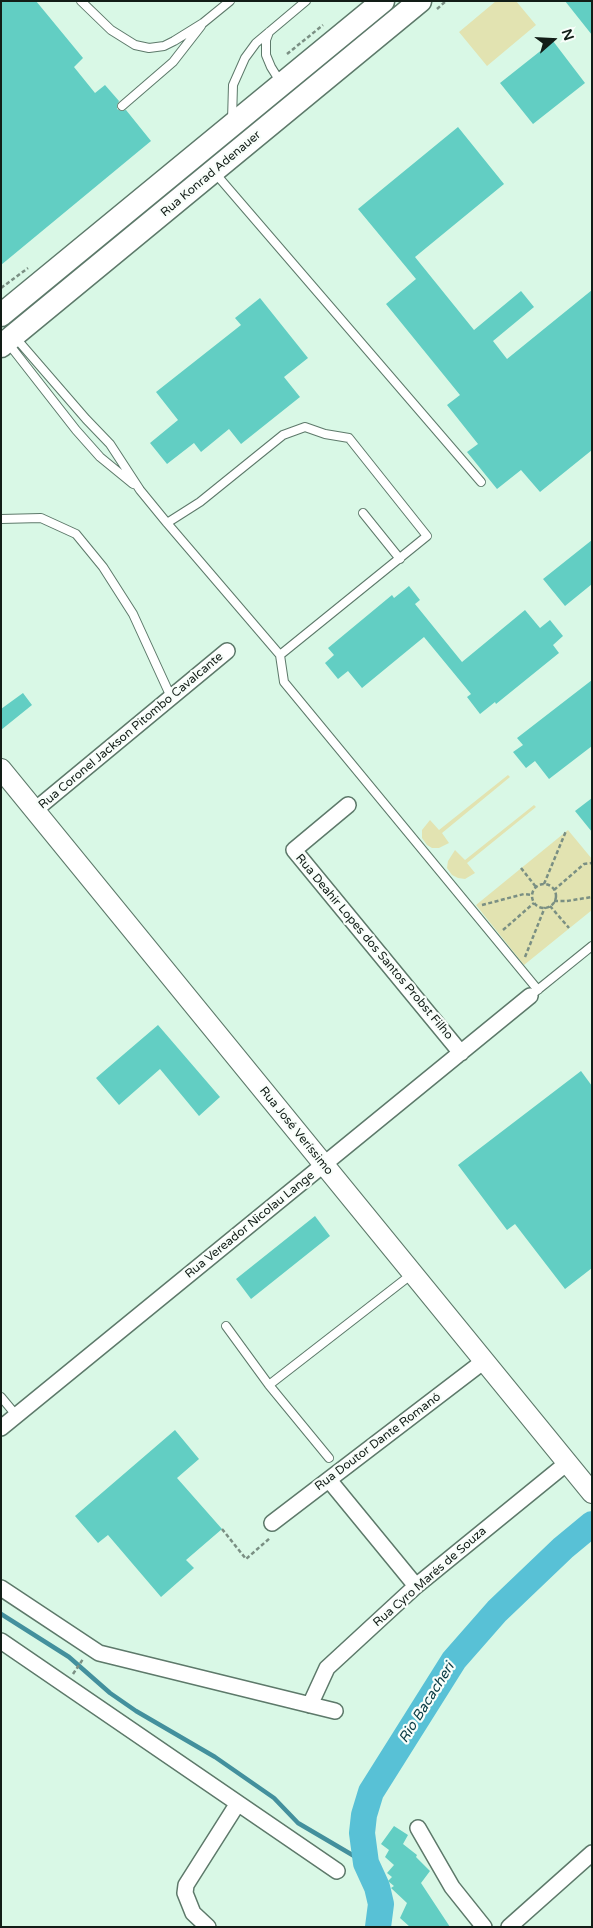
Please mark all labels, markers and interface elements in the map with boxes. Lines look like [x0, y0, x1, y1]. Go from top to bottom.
north arrow [528, 15, 578, 65]
text: N [558, 27, 578, 43]
street label: Rua Konrad Adenauer [158, 128, 264, 220]
street label: Rua Coronel Jackson Pitombo Cavalcante [36, 650, 226, 812]
street label: Rua Deahir Lopes dos Santos Probst Filho [292, 851, 456, 1043]
street label: Rua José Veríssimo [256, 1084, 336, 1178]
street label: Rua Vereador Nicolau Lange [182, 1168, 318, 1282]
street label: Rua Doutor Dante Romanó [312, 1390, 444, 1494]
street label: Rua Cyro Marés de Souza [370, 1524, 490, 1630]
water label: Rio Bacacheri [396, 1660, 458, 1746]

